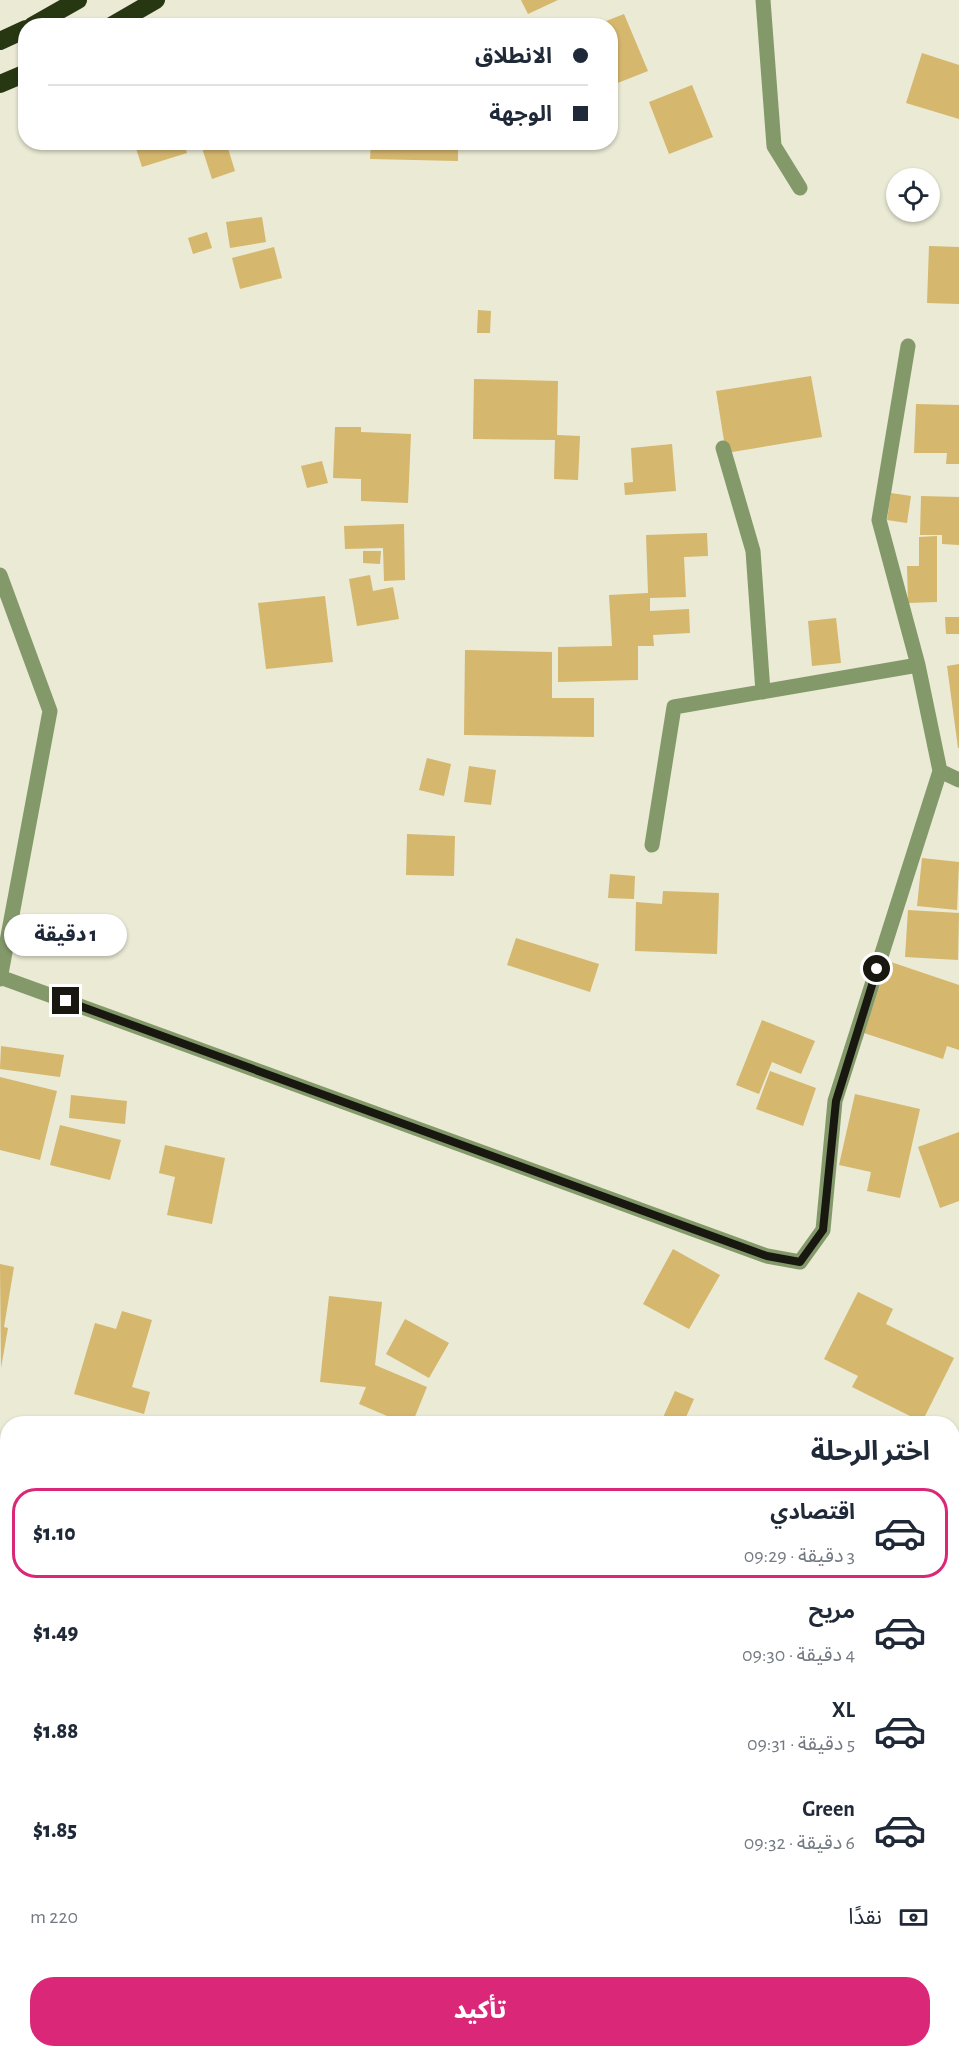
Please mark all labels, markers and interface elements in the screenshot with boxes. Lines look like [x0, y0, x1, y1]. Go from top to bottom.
text: الانطلاق [475, 45, 552, 67]
text: الوجهة [489, 103, 552, 125]
map controls [886, 168, 940, 222]
button: locate [886, 168, 940, 222]
callout: 1 دقيقة [4, 914, 128, 956]
text: 1 دقيقة [34, 925, 97, 945]
route start [863, 955, 890, 982]
route end [52, 987, 79, 1014]
text: اختر الرحلة [811, 1438, 930, 1465]
text: اقتصادي [770, 1501, 855, 1523]
icon: car [873, 1506, 927, 1560]
text: $1.10 [33, 1522, 76, 1544]
text: 3 دقيقة · 09:29 [744, 1546, 855, 1566]
text: مريح [809, 1600, 855, 1622]
icon: car [873, 1605, 927, 1659]
text: $1.49 [33, 1621, 78, 1643]
text: 4 دقيقة · 09:30 [742, 1645, 855, 1665]
text: XL [832, 1699, 855, 1721]
icon: car [873, 1704, 927, 1758]
text: $1.88 [33, 1720, 78, 1742]
text: 5 دقيقة · 09:31 [747, 1734, 855, 1754]
text: Green [802, 1798, 855, 1820]
icon: car [873, 1803, 927, 1857]
text: $1.85 [33, 1819, 77, 1841]
text: 6 دقيقة · 09:32 [744, 1833, 855, 1853]
icon: cash [897, 1901, 930, 1934]
text: نقدًا [848, 1906, 882, 1928]
text: 220 m [30, 1907, 78, 1927]
button: تأكيد [30, 1977, 930, 2046]

